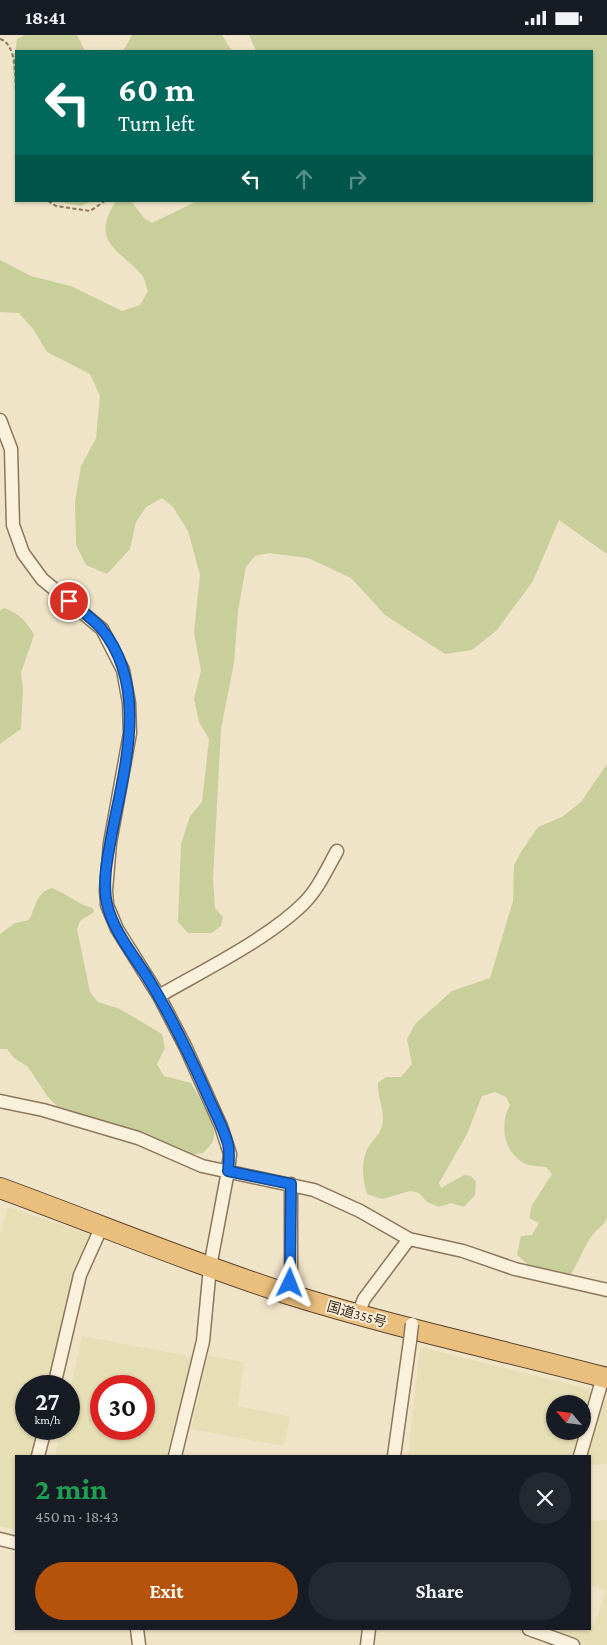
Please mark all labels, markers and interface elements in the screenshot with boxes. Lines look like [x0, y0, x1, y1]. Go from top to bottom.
text: 18:41 [25, 7, 66, 28]
icon: left [35, 70, 100, 135]
text: 60 m [118, 70, 195, 109]
text: Turn left [118, 111, 195, 136]
icon: left [237, 165, 265, 193]
icon: ahead [290, 165, 318, 193]
icon: right [343, 165, 371, 193]
pin [48, 580, 90, 622]
icon: arrive [55, 587, 83, 615]
position arrow [263, 1256, 315, 1308]
street label: 国道355号 [325, 1298, 389, 1330]
speed limit sign: 30 [90, 1375, 155, 1440]
text: 27 [35, 1388, 60, 1415]
north arrow [546, 1395, 591, 1440]
map controls [546, 1395, 591, 1440]
text: km/h [35, 1413, 60, 1427]
text: 2 min [35, 1472, 107, 1505]
button: close [519, 1472, 571, 1524]
text: 450 m · 18:43 [35, 1508, 119, 1525]
button: Exit [35, 1562, 298, 1620]
button: Share [308, 1562, 571, 1620]

